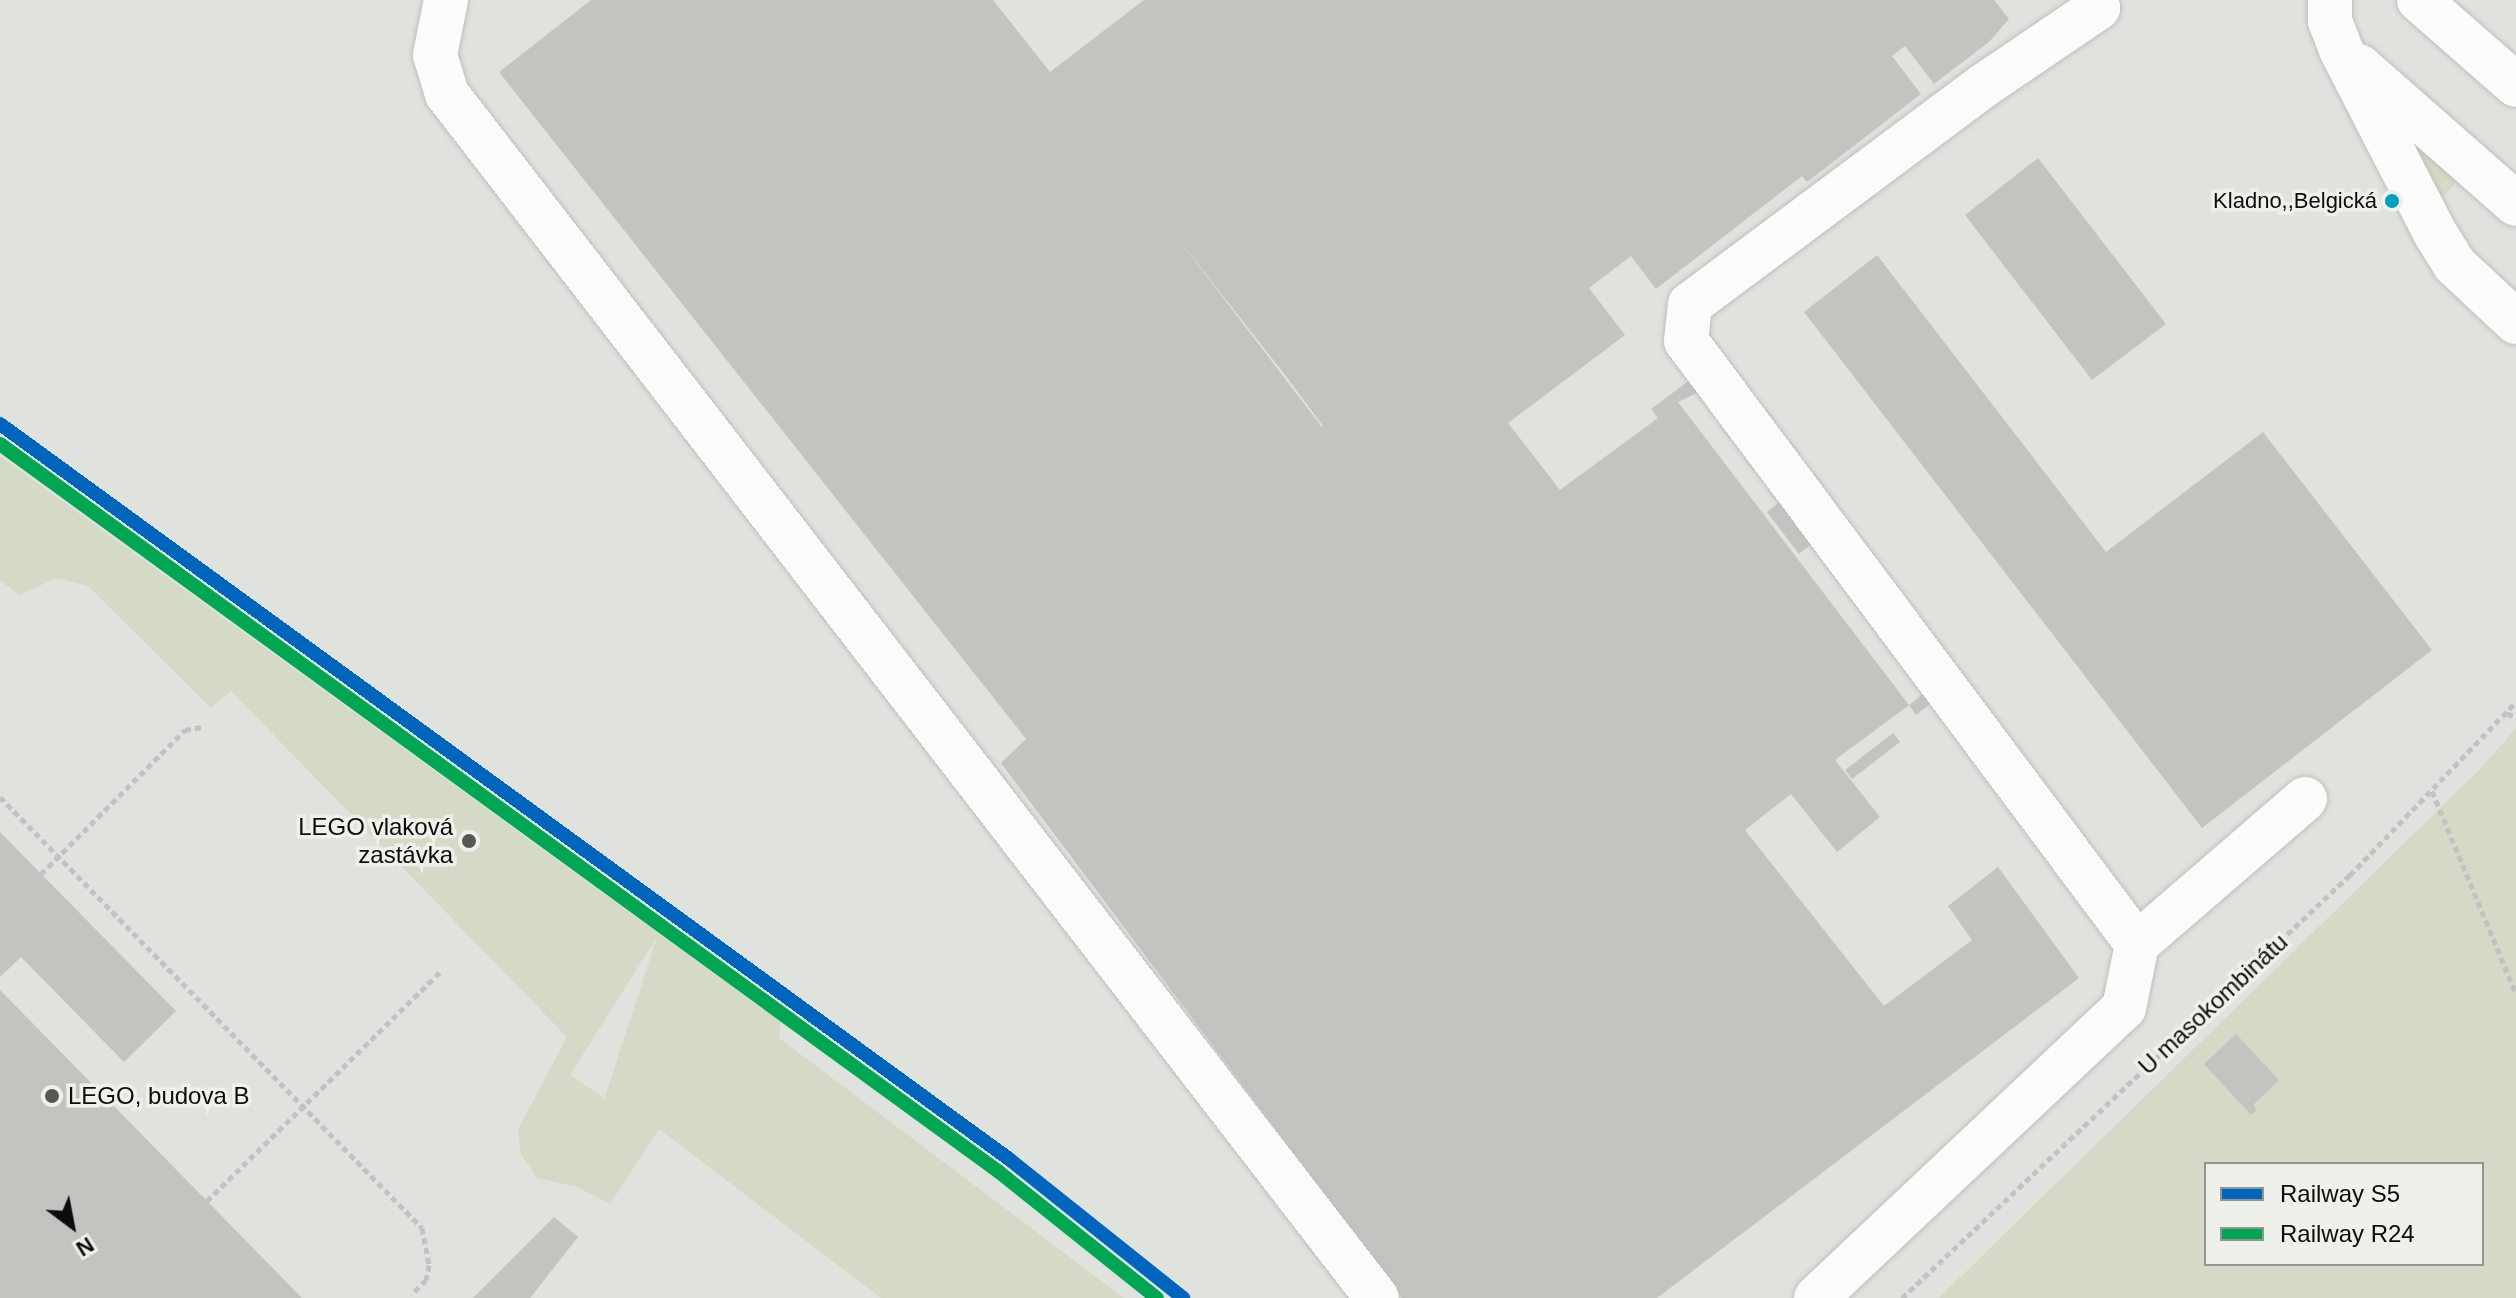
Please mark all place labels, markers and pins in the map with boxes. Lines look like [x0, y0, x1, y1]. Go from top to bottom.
place label: Kladno,,Belgická [2213, 188, 2377, 214]
marker: Kladno,,Belgická [2384, 193, 2400, 209]
place label: LEGO vlaková zastávka [298, 813, 453, 869]
marker: LEGO vlaková zastávka [460, 832, 478, 850]
place label: LEGO, budova B [68, 1082, 249, 1110]
marker: LEGO, budova B [43, 1087, 61, 1105]

